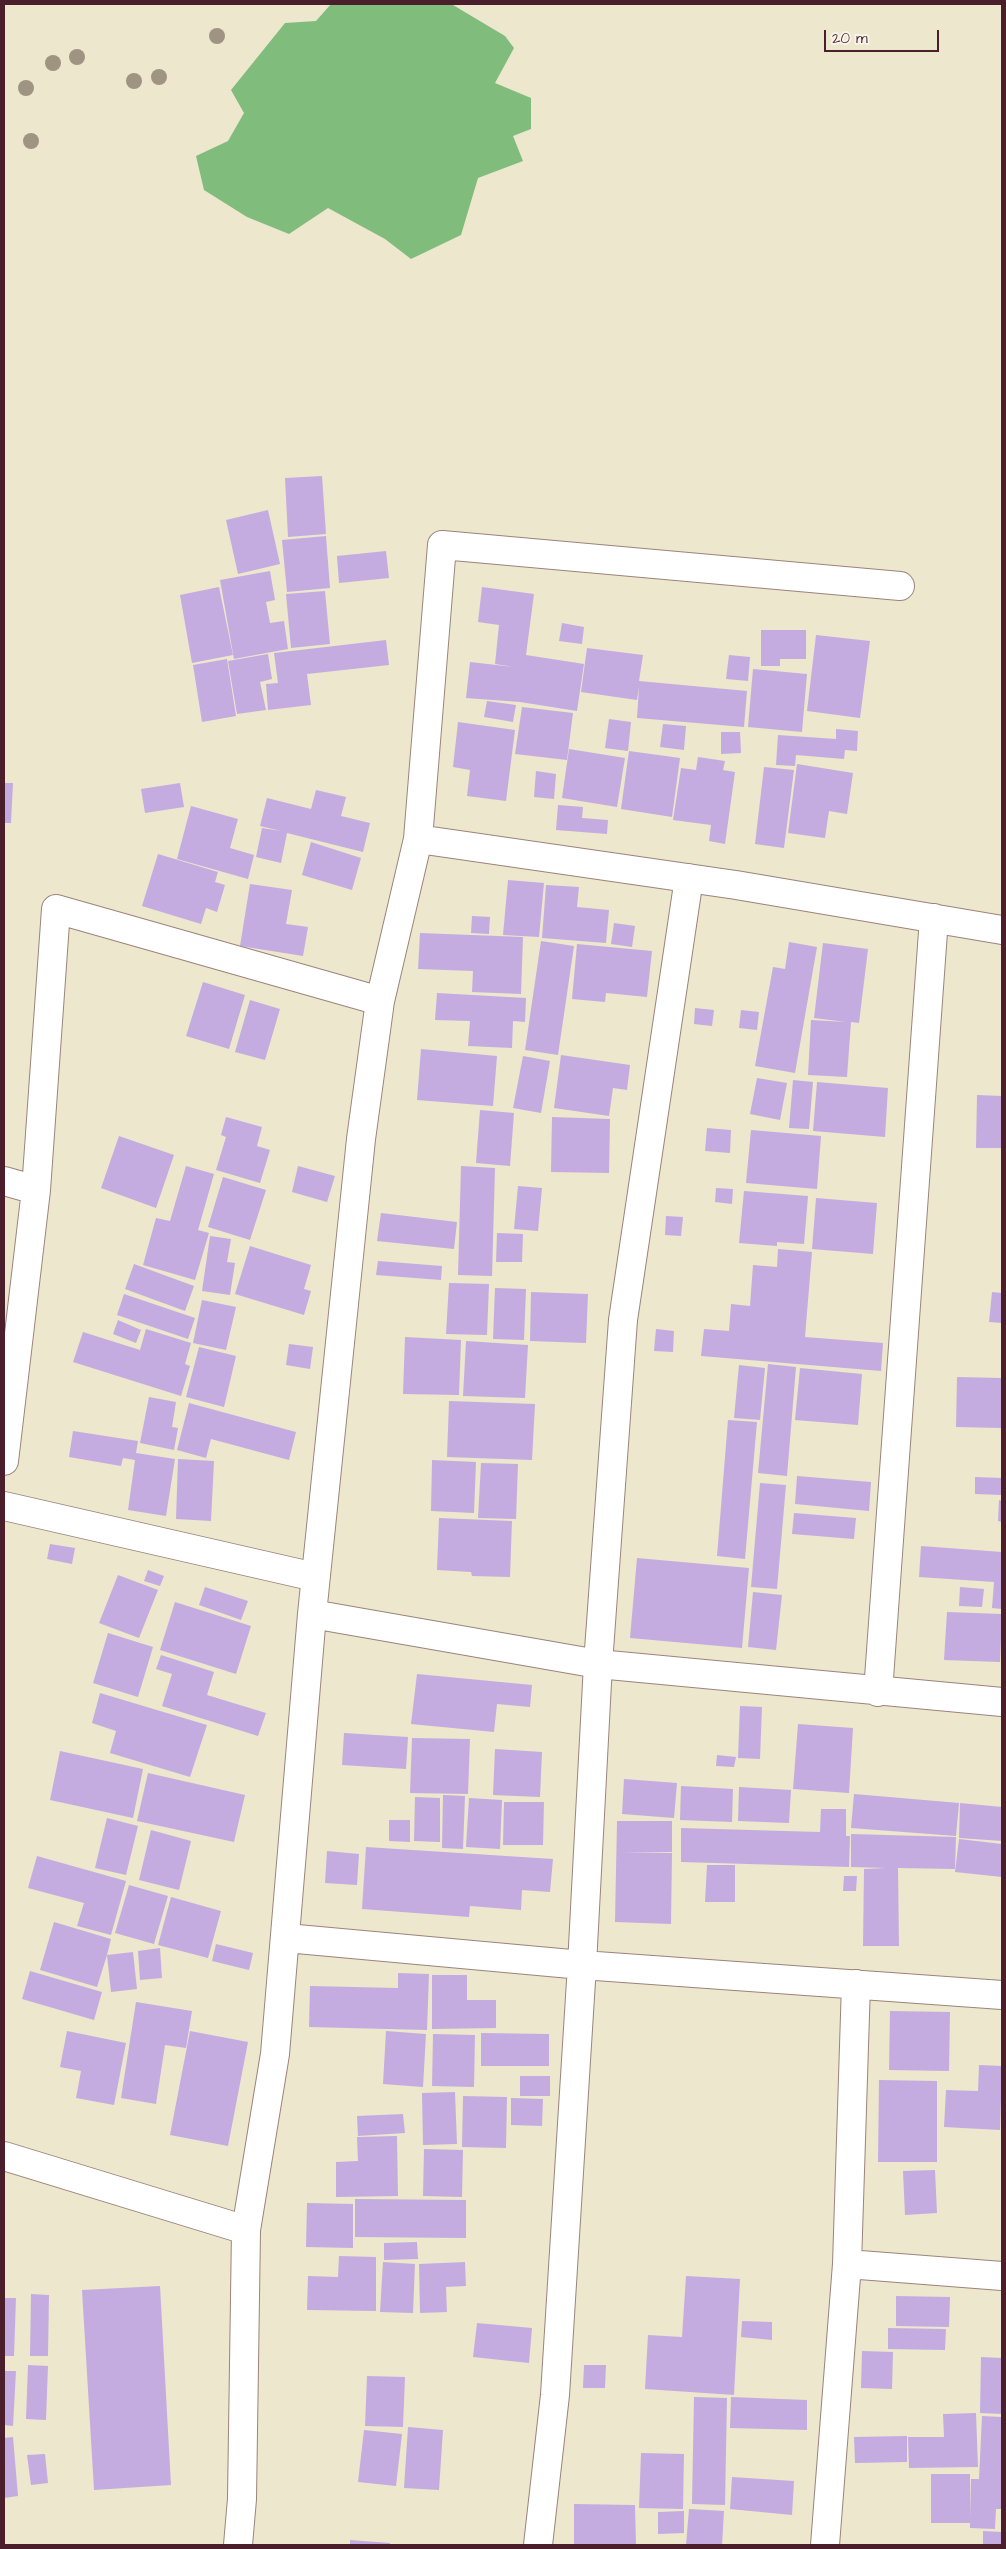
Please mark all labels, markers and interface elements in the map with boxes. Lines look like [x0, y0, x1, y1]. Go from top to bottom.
scale bar [826, 20, 941, 52]
text: 20 m [832, 28, 868, 49]

